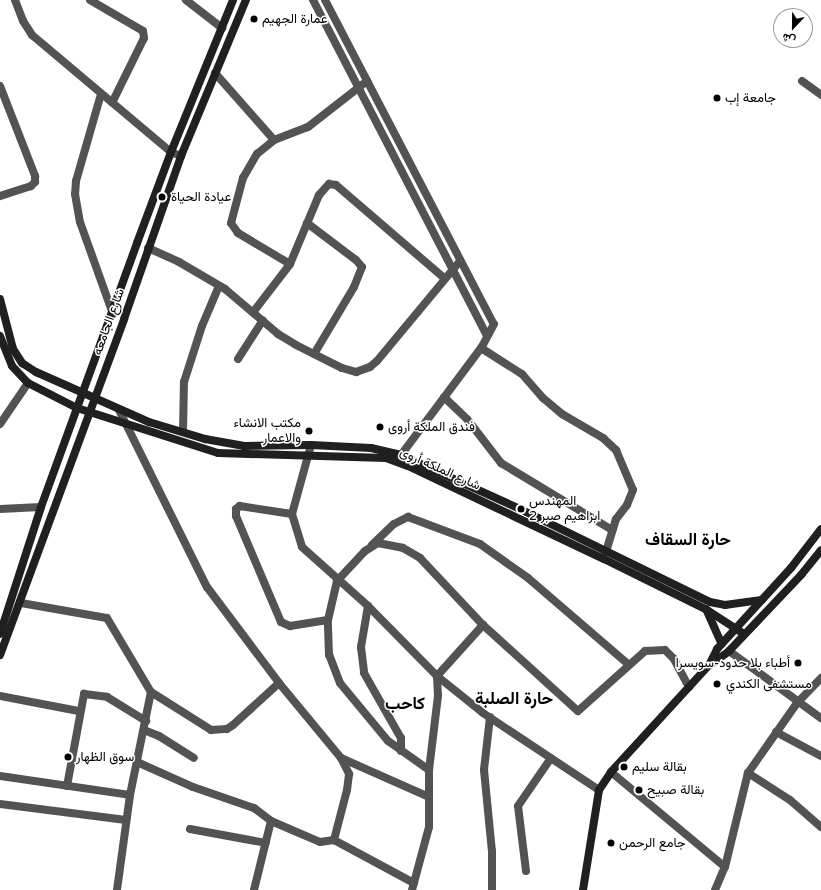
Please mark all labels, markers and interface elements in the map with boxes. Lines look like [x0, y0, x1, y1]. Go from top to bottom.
north arrow [773, 8, 813, 48]
place label: عمارة الجهيم [262, 11, 328, 27]
marker: عمارة الجهيم [249, 14, 259, 24]
text: ش [780, 30, 797, 47]
place label: جامعة إب [725, 90, 776, 106]
marker: جامعة إب [712, 93, 722, 103]
place label: عيادة الحياة [171, 189, 231, 205]
marker: عيادة الحياة [156, 191, 168, 203]
street label: شارع الجامعه [90, 287, 128, 357]
place label: مكتب الانشاء والاعمار [234, 416, 301, 447]
place label: فندق الملكة أروى [388, 419, 475, 435]
marker: فندق الملكة أروى [375, 422, 385, 432]
marker: مكتب الانشاء والاعمار [304, 426, 314, 436]
street label: شارع الملكة أروى [397, 444, 483, 494]
place label: المهندس ابراهيم صبر 2 [529, 494, 600, 525]
marker: المهندس ابراهيم صبر 2 [516, 504, 526, 514]
district label: حارة السقاف [645, 530, 731, 550]
place label: أطباء بلا حدود-سويسرا [676, 655, 790, 671]
marker: أطباء بلا حدود-سويسرا [793, 658, 803, 668]
place label: مستشفى الكندي [726, 676, 812, 692]
marker: مستشفى الكندي [711, 678, 723, 690]
district label: حارة الصلبة [475, 689, 553, 709]
district label: كاحب [385, 694, 425, 714]
place label: سوق الظهار [76, 749, 134, 765]
marker: سوق الظهار [63, 752, 73, 762]
place label: بقالة سليم [632, 759, 687, 775]
marker: بقالة سليم [619, 762, 629, 772]
place label: بقالة صبيح [647, 782, 704, 798]
marker: بقالة صبيح [634, 785, 644, 795]
place label: جامع الرحمن [619, 835, 686, 851]
marker: جامع الرحمن [606, 838, 616, 848]

